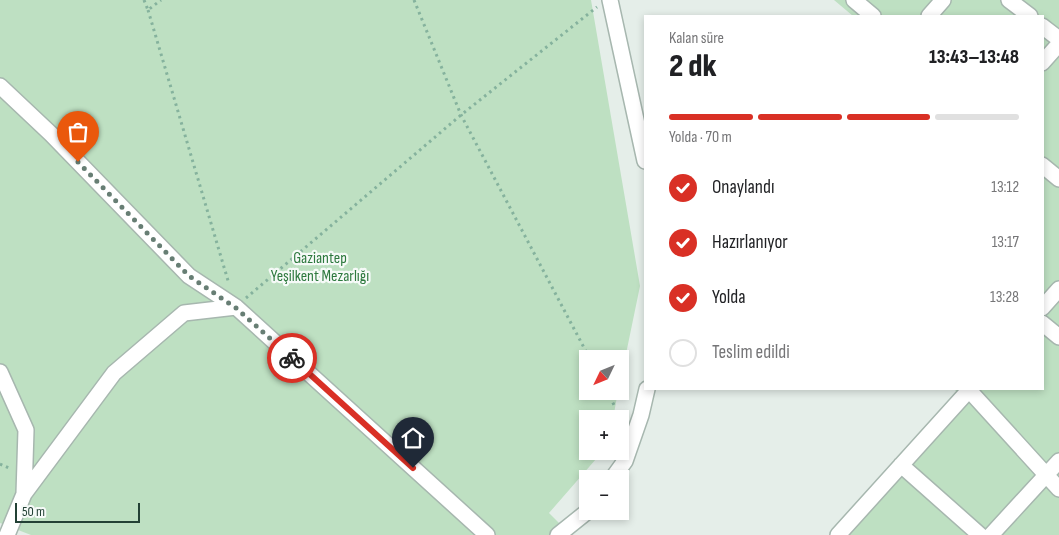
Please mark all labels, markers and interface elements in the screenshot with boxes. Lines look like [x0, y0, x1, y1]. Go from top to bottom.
text: Kalan süre [669, 29, 724, 48]
text: 13:43–13:48 [929, 46, 1019, 69]
text: 2 dk [669, 47, 717, 86]
pin [57, 111, 99, 162]
icon: bag [64, 118, 92, 146]
text: Yolda · 70 m [669, 128, 732, 147]
icon: check [669, 174, 697, 202]
text: Onaylandı [712, 176, 774, 199]
text: 13:12 [991, 178, 1019, 197]
icon: check [669, 229, 697, 257]
text: Hazırlanıyor [712, 231, 788, 254]
text: 13:17 [992, 233, 1019, 252]
park label: Gaziantep Yeşilkent Mezarlığı [271, 249, 369, 286]
icon: check [669, 284, 697, 312]
text: Yolda [712, 286, 746, 309]
text: 13:28 [990, 288, 1019, 307]
courier [267, 333, 317, 383]
text: Teslim edildi [712, 341, 790, 364]
icon: bike [278, 344, 306, 372]
north arrow [579, 350, 629, 400]
map controls [579, 350, 629, 520]
button: + [579, 410, 629, 460]
pin [392, 417, 434, 468]
icon: home [399, 424, 427, 452]
button: − [579, 470, 629, 520]
scale bar [15, 500, 140, 523]
text: 50 m [22, 503, 45, 520]

